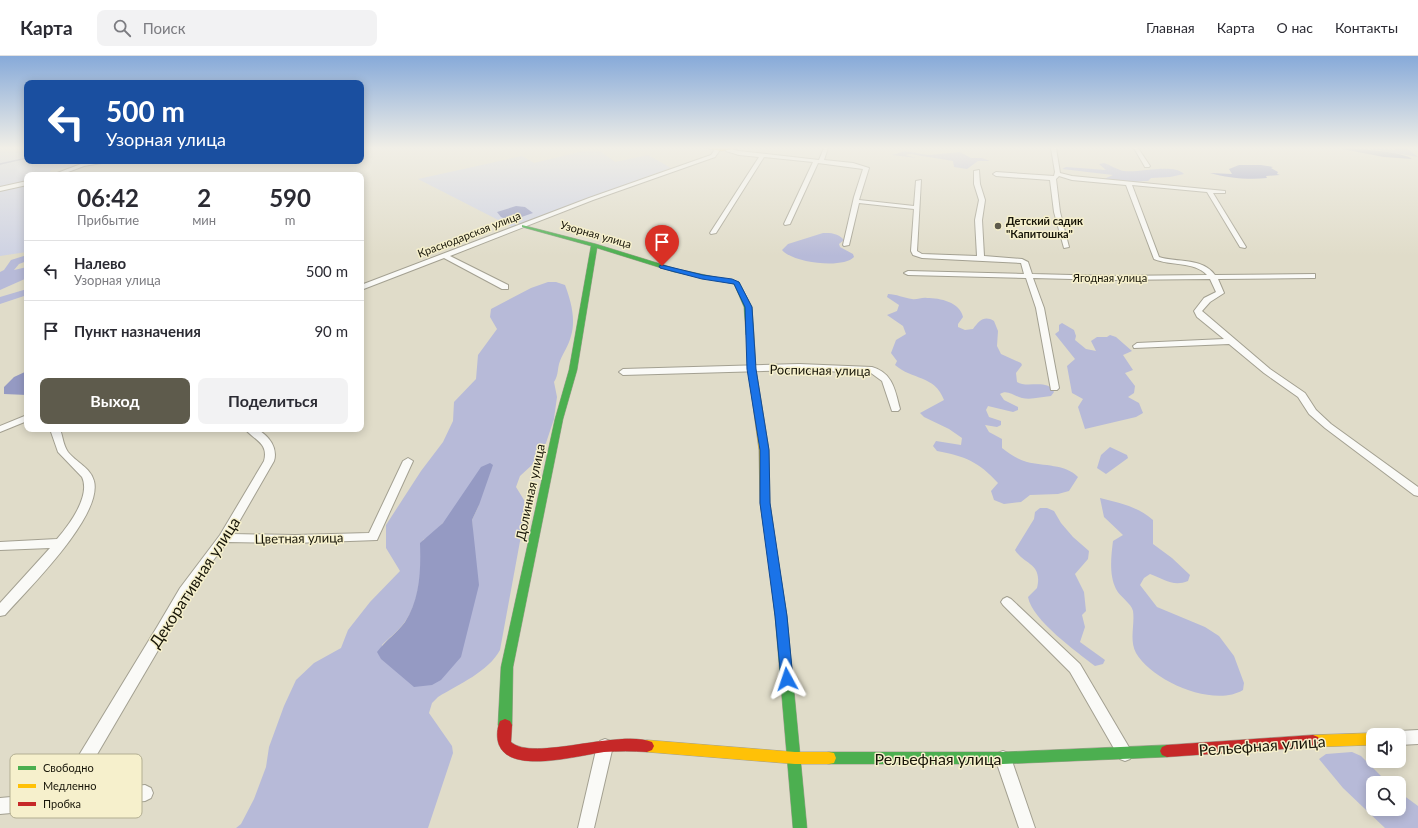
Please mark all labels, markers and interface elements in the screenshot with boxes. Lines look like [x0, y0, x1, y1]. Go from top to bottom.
search box [97, 10, 377, 46]
text: Карта [20, 16, 73, 39]
icon: search [111, 17, 133, 39]
text: Поиск [143, 19, 186, 37]
text: Главная [1146, 19, 1195, 36]
text: Карта [1217, 19, 1255, 36]
text: О нас [1277, 19, 1313, 36]
text: Контакты [1335, 19, 1398, 36]
text: 500 m [106, 94, 185, 128]
icon: left [40, 96, 92, 148]
text: Узорная улица [106, 128, 226, 150]
text: 06:42 [77, 183, 139, 212]
text: 2 [197, 183, 211, 212]
text: 590 [269, 183, 311, 212]
street label: Краснодарская улица [416, 208, 522, 260]
text: Прибытие [77, 212, 139, 228]
text: мин [192, 212, 216, 228]
text: m [285, 212, 295, 228]
place label: Детский садик "Капитошка" [1006, 214, 1083, 240]
street label: Узорная улица [559, 218, 633, 250]
marker: Детский садик "Капитошка" [993, 221, 1003, 231]
pin [645, 225, 679, 266]
icon: arrive [651, 231, 673, 253]
text: Налево [74, 254, 126, 272]
icon: left [40, 260, 62, 282]
text: 500 m [306, 262, 348, 280]
street label: Ягодная улица [1072, 271, 1147, 284]
text: Узорная улица [74, 272, 161, 288]
icon: arrive [40, 320, 62, 342]
text: Пункт назначения [74, 322, 201, 340]
text: 90 m [314, 322, 348, 340]
street label: Росписная улица [769, 361, 871, 379]
button: Выход [40, 378, 190, 424]
button: Поделиться [198, 378, 348, 424]
street label: Долинная улица [512, 442, 548, 542]
street label: Декоративная улица [145, 513, 243, 651]
street label: Цветная улица [254, 529, 344, 547]
position arrow [766, 658, 808, 700]
map controls [1366, 728, 1406, 816]
button: sound [1366, 728, 1406, 768]
street label: Рельефная улица [1198, 731, 1326, 759]
street label: Рельефная улица [874, 749, 1002, 768]
legend [10, 754, 142, 818]
text: Свободно [43, 761, 94, 774]
button: search [1366, 776, 1406, 816]
text: Медленно [43, 779, 96, 792]
text: Пробка [43, 797, 81, 810]

